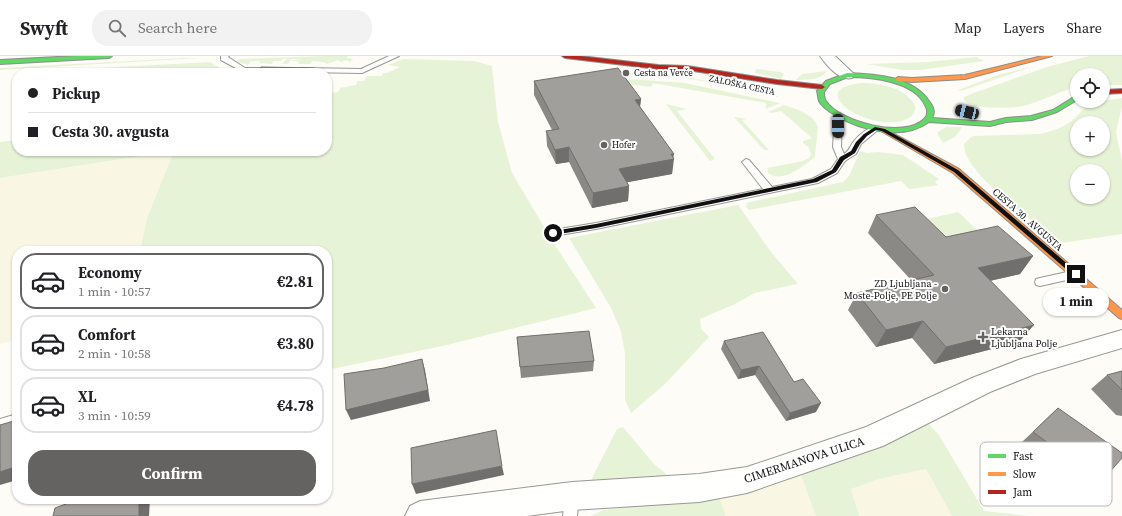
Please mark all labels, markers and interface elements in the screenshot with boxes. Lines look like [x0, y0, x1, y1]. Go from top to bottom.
search box [92, 10, 372, 46]
text: Swyft [20, 15, 68, 41]
icon: search [106, 17, 128, 39]
text: Search here [138, 17, 217, 38]
text: Map [954, 18, 981, 38]
text: Layers [1003, 18, 1045, 38]
text: Share [1067, 18, 1102, 38]
place label: Cesta na Vevče [634, 67, 693, 79]
marker: Cesta na Vevče [621, 68, 631, 78]
map controls [1070, 68, 1110, 204]
button: locate [1070, 68, 1110, 108]
street label: ZALOŠKA CESTA [708, 71, 776, 98]
text: Pickup [52, 83, 100, 104]
car [954, 103, 980, 121]
car [832, 114, 844, 138]
button: + [1070, 116, 1110, 156]
text: Cesta 30. avgusta [52, 121, 169, 142]
place label: Hofer [612, 139, 635, 151]
marker: Hofer [599, 140, 609, 150]
button: − [1070, 164, 1110, 204]
street label: CESTA 30. AVGUSTA [990, 185, 1066, 254]
route start [544, 224, 562, 242]
text: Economy [78, 262, 142, 283]
icon: car [30, 263, 66, 299]
route end [1067, 265, 1085, 283]
text: €2.81 [277, 271, 314, 292]
place label: ZD Ljubljana - Moste-Polje, PE Polje [844, 277, 937, 302]
text: 1 min · 10:57 [78, 283, 151, 300]
marker: ZD Ljubljana - Moste-Polje, PE Polje [940, 284, 950, 294]
callout: 1 min [1043, 288, 1109, 316]
text: 1 min [1059, 293, 1093, 310]
text: Comfort [78, 324, 136, 345]
icon: car [30, 325, 66, 361]
place label: Lekarna Ljubljana Polje [991, 325, 1057, 350]
marker: Lekarna Ljubljana Polje [978, 332, 988, 342]
text: €3.80 [277, 333, 314, 354]
text: 2 min · 10:58 [78, 345, 151, 362]
text: XL [78, 386, 97, 407]
icon: car [30, 387, 66, 423]
text: €4.78 [277, 395, 314, 416]
text: 3 min · 10:59 [78, 407, 151, 424]
street label: CIMERMANOVA ULICA [742, 433, 866, 487]
legend [980, 442, 1112, 506]
text: Fast [1013, 449, 1033, 464]
button: Confirm [28, 450, 316, 496]
text: Slow [1013, 467, 1037, 482]
text: Jam [1012, 485, 1032, 500]

